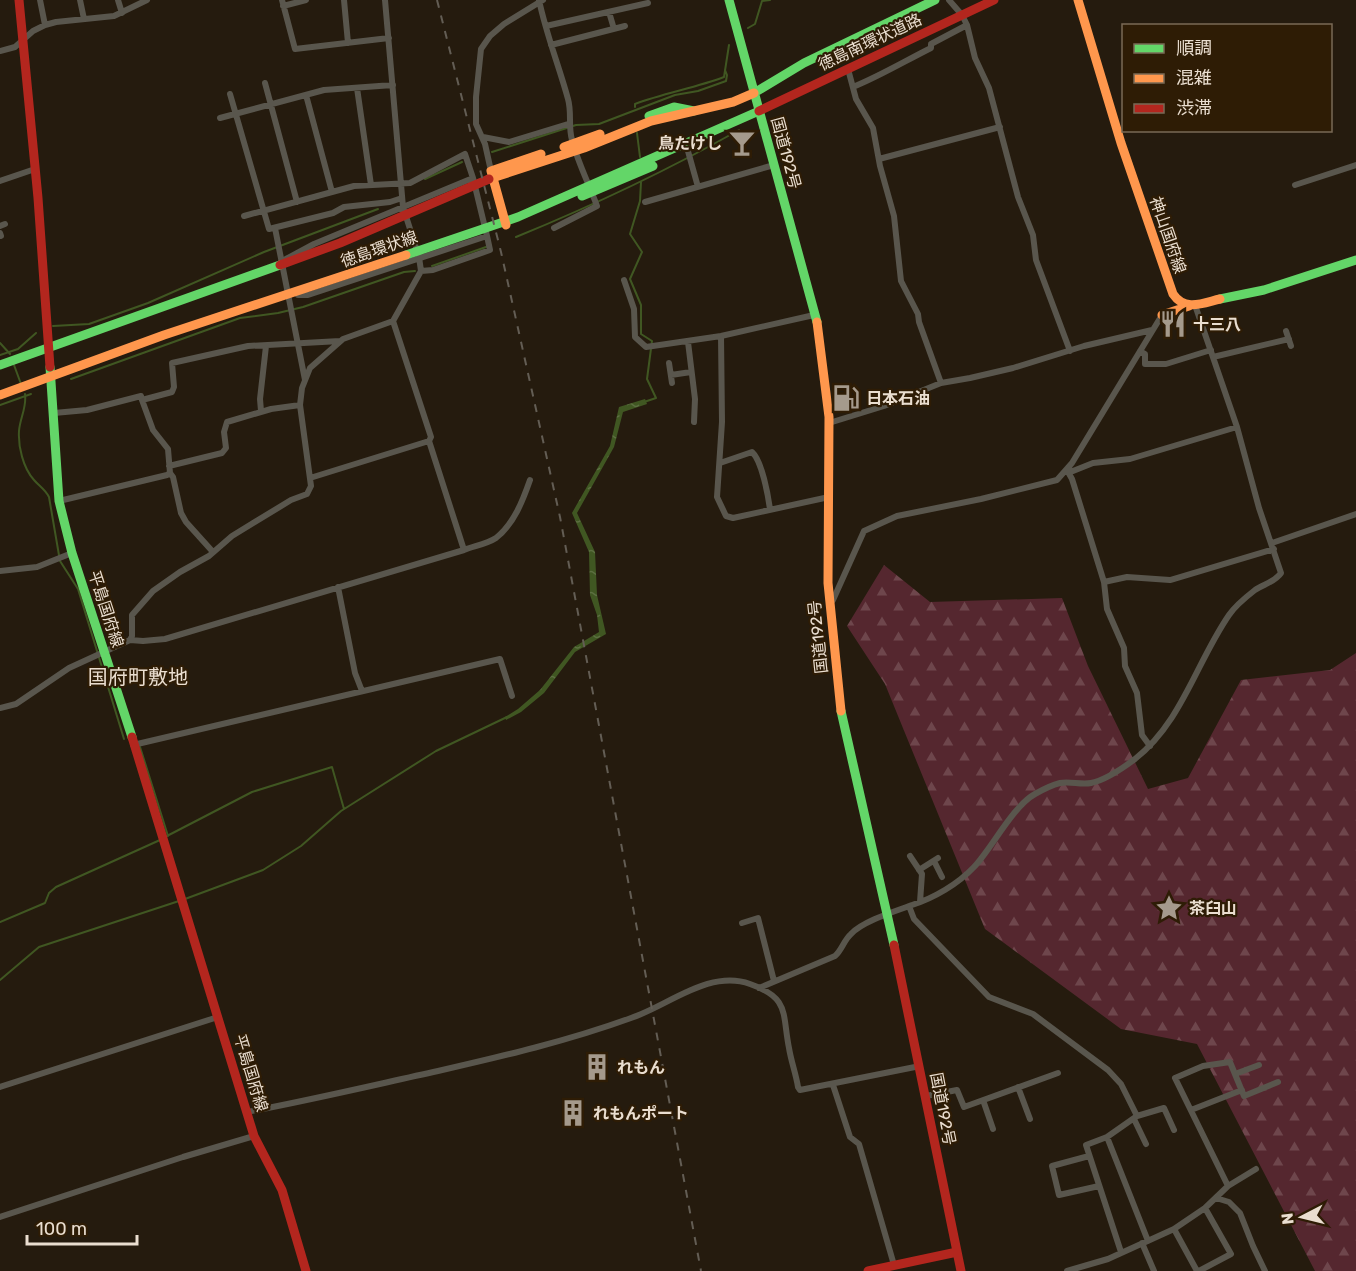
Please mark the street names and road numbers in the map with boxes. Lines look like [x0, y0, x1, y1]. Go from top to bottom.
street label: 徳島南環状道路 [815, 10, 925, 74]
street label: 国道192号 [767, 115, 805, 191]
street label: 神山国府線 [1146, 194, 1190, 276]
street label: 徳島環状線 [338, 227, 420, 271]
street label: 平島国府線 [85, 568, 127, 650]
street label: 国道192号 [805, 599, 831, 675]
street label: 平島国府線 [230, 1032, 272, 1114]
street label: 国道192号 [927, 1071, 959, 1147]

